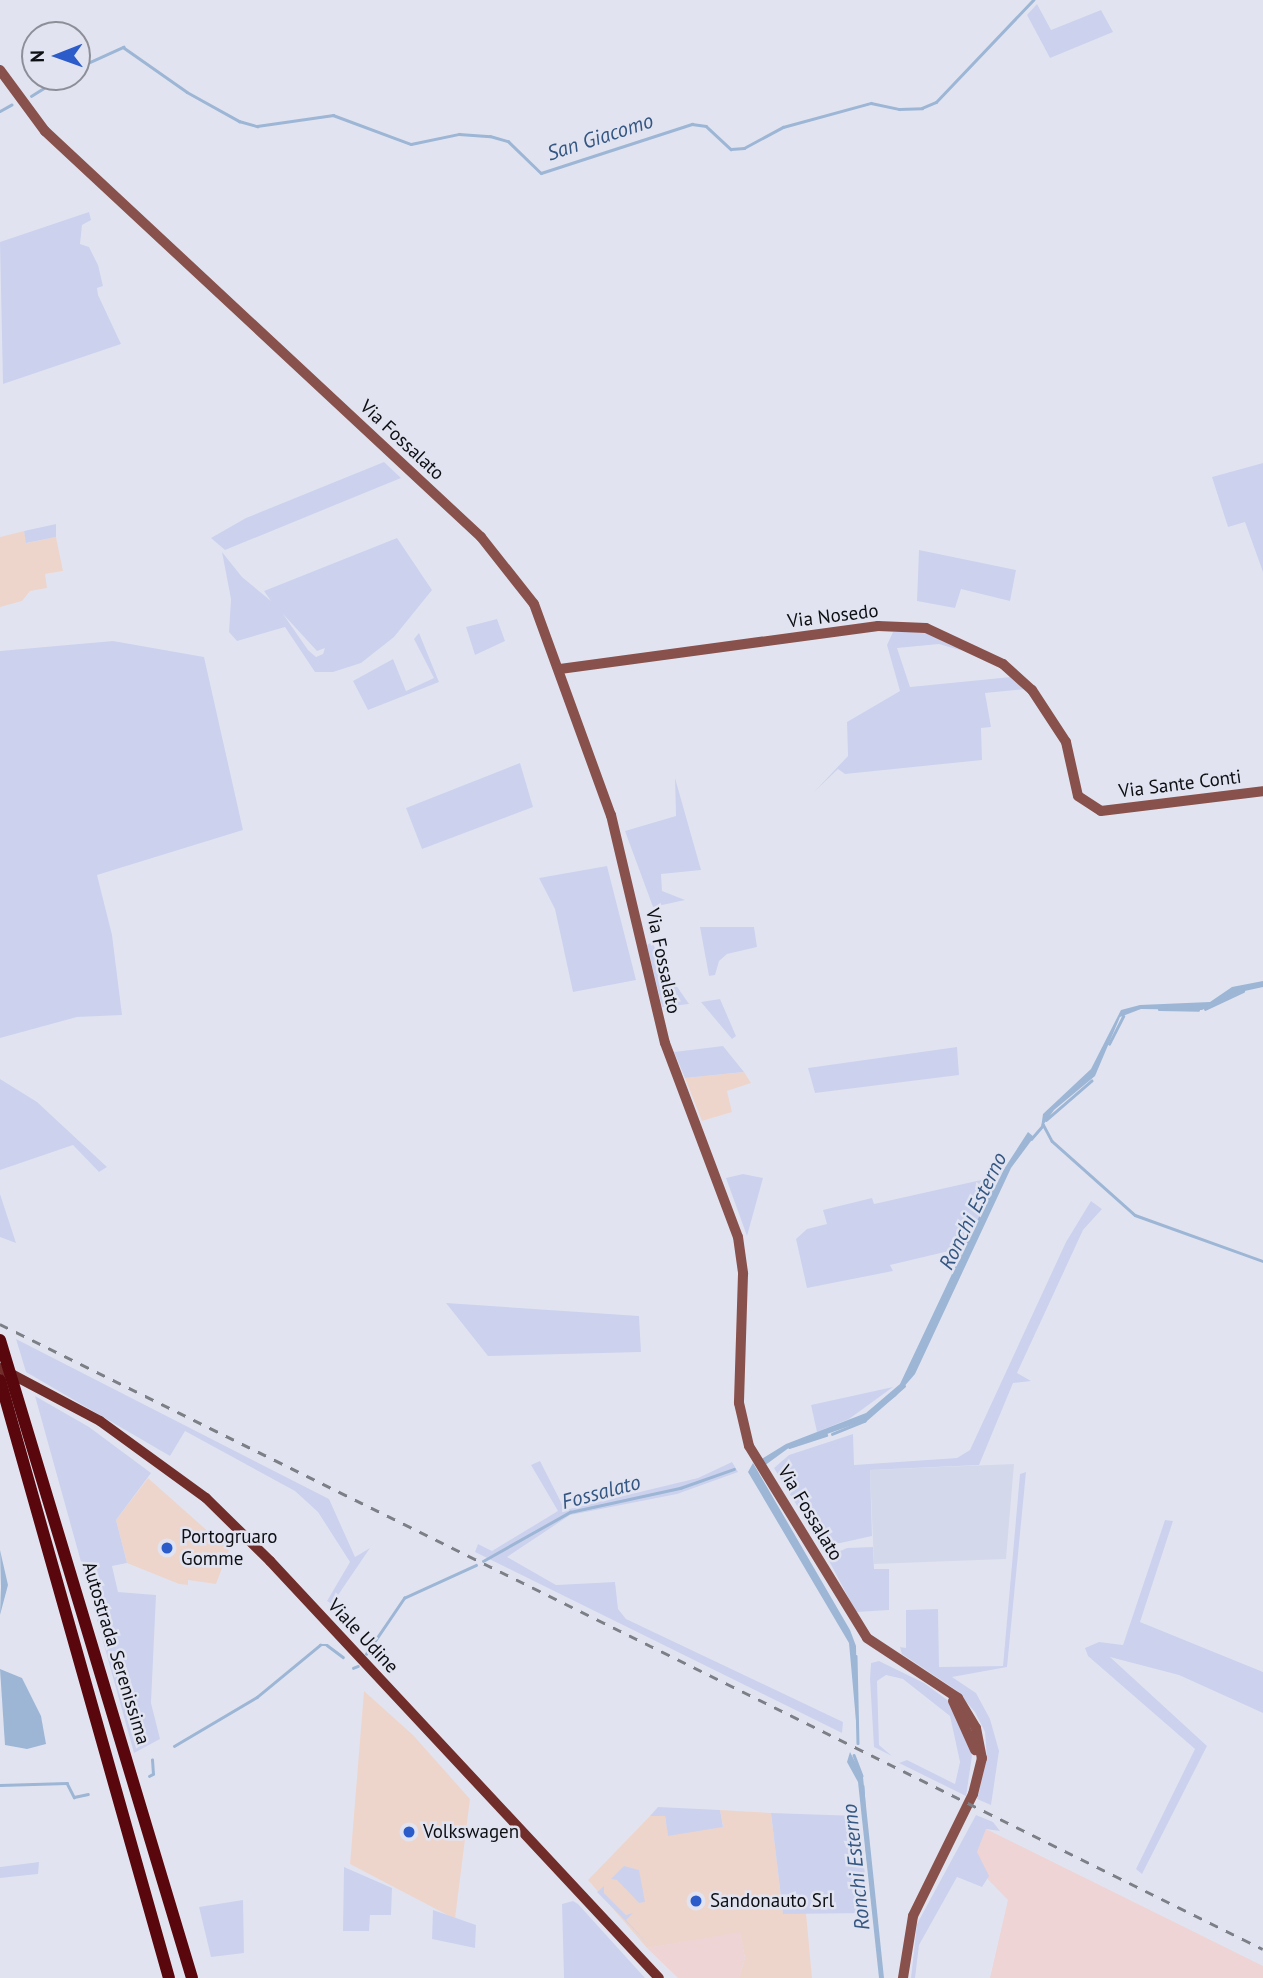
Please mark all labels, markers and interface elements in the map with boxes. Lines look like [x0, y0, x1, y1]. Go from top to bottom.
north arrow [21, 21, 91, 91]
text: N [25, 50, 49, 63]
water label: San Giacomo [544, 108, 656, 166]
street label: Via Fossalato [355, 395, 449, 485]
street label: Via Nosedo [786, 599, 880, 633]
street label: Via Sante Conti [1117, 765, 1243, 803]
street label: Via Fossalato [641, 906, 685, 1016]
water label: Ronchi Esterno [934, 1148, 1012, 1274]
street label: Via Fossalato [773, 1461, 847, 1565]
water label: Fossalato [559, 1469, 643, 1515]
place label: Portogruaro Gomme [181, 1526, 278, 1570]
marker: Portogruaro Gomme [159, 1540, 175, 1556]
street label: Autostrada Serenissima [77, 1559, 155, 1747]
street label: Viale Udine [323, 1594, 403, 1678]
water label: Ronchi Esterno [837, 1802, 875, 1932]
place label: Volkswagen [423, 1821, 519, 1843]
marker: Volkswagen [401, 1824, 417, 1840]
place label: Sandonauto Srl [710, 1890, 834, 1912]
marker: Sandonauto Srl [688, 1893, 704, 1909]

